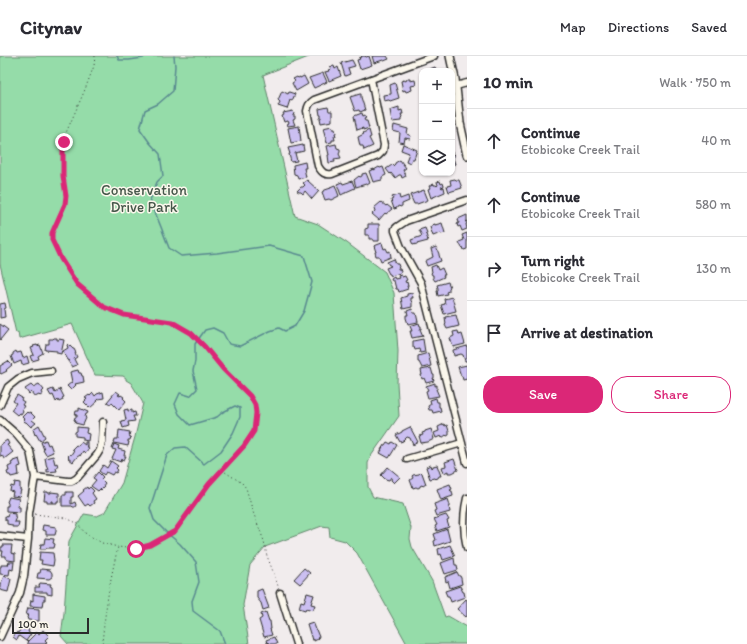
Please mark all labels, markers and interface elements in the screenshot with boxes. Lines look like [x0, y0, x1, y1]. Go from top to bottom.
text: Citynav [20, 16, 82, 39]
text: Map [560, 19, 586, 36]
text: Directions [608, 19, 669, 36]
text: Saved [691, 19, 727, 36]
map controls [419, 68, 455, 176]
button: + [419, 68, 455, 104]
text: 10 min [483, 72, 533, 92]
text: Walk · 750 m [659, 75, 731, 90]
button: − [419, 104, 455, 140]
text: Continue [521, 124, 580, 142]
icon: ahead [483, 130, 505, 152]
route end [55, 133, 73, 151]
text: 40 m [701, 133, 731, 148]
button: layers [419, 140, 455, 176]
text: Etobicoke Creek Trail [521, 142, 640, 157]
park label: Conservation Drive Park [101, 181, 187, 216]
text: Continue [521, 188, 580, 206]
icon: ahead [483, 194, 505, 216]
text: 580 m [695, 197, 731, 212]
text: Etobicoke Creek Trail [521, 206, 640, 221]
text: Turn right [521, 252, 585, 270]
icon: right [483, 258, 505, 280]
text: 130 m [696, 261, 731, 276]
text: Etobicoke Creek Trail [521, 270, 640, 285]
icon: arrive [483, 322, 505, 344]
text: Arrive at destination [521, 324, 653, 342]
button: Save [483, 376, 603, 413]
button: Share [611, 376, 731, 413]
route start [127, 540, 145, 558]
scale bar [12, 616, 89, 635]
text: 100 m [18, 618, 48, 631]

